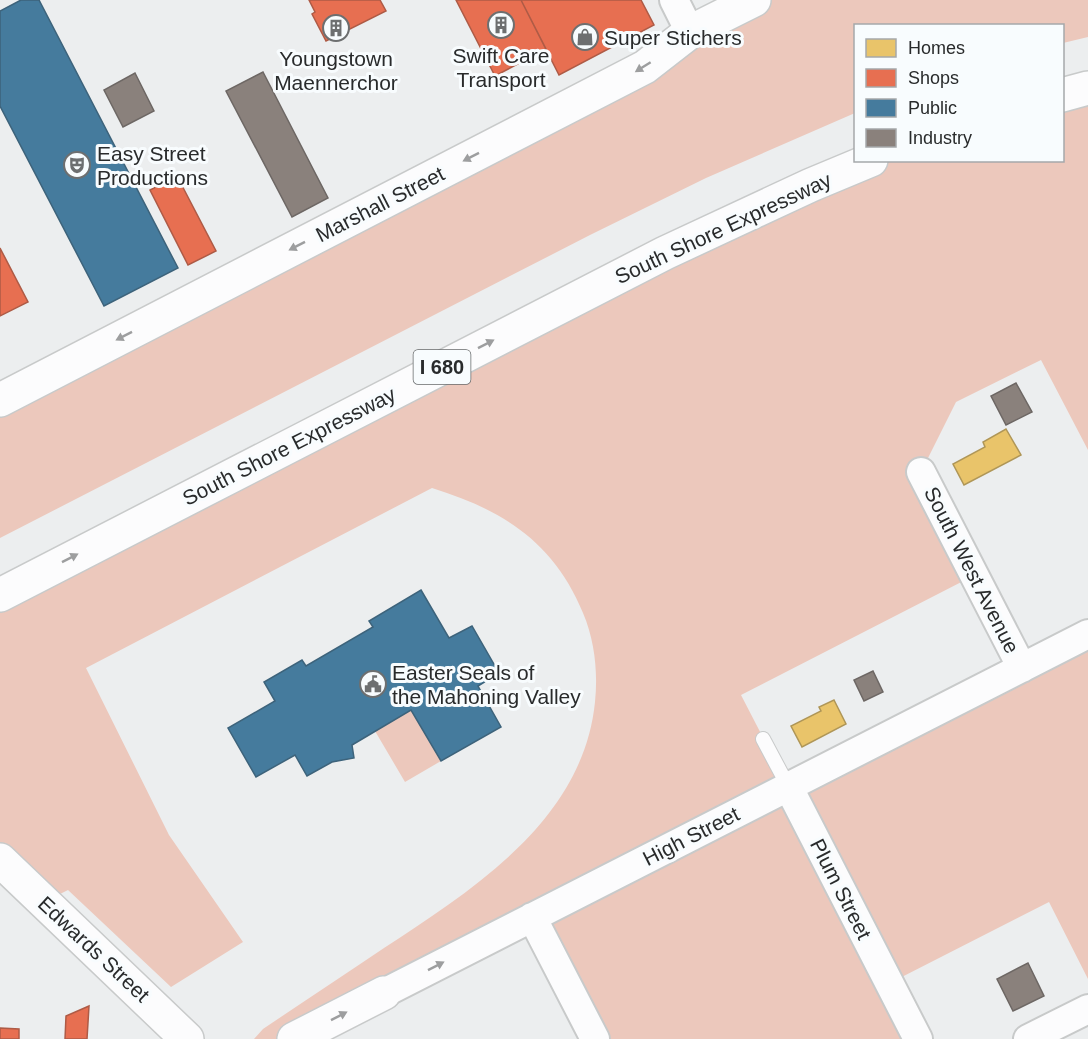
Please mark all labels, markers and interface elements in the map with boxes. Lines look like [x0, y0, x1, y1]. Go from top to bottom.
building icon: Swift Care Transport [486, 10, 516, 40]
building icon: Youngstown Maennerchor [321, 13, 351, 43]
shop icon: Super Stichers [570, 22, 600, 52]
legend [854, 24, 1064, 162]
place label: Super Stichers [604, 26, 742, 49]
text: Homes [908, 38, 965, 58]
place label: Swift Care Transport [453, 44, 549, 91]
place label: Youngstown Maennerchor [274, 47, 398, 94]
one-way arrow [635, 61, 652, 72]
text: Shops [908, 68, 959, 88]
text: Public [908, 98, 957, 118]
text: Industry [908, 128, 972, 148]
place label: Easy Street Productions [97, 142, 208, 189]
theatre icon: Easy Street Productions [62, 150, 92, 180]
one-way arrow [462, 152, 479, 162]
street label: Marshall Street [312, 162, 448, 246]
street label: South Shore Expressway [611, 168, 835, 288]
one-way arrow [289, 242, 306, 251]
one-way arrow [116, 331, 133, 341]
one-way arrow [478, 339, 495, 349]
road number: I 680 [414, 350, 470, 384]
street label: South Shore Expressway [179, 382, 400, 510]
street label: South West Avenue [920, 483, 1024, 657]
one-way arrow [62, 554, 79, 563]
place label: Easter Seals of the Mahoning Valley [392, 661, 581, 708]
public building icon: Easter Seals of the Mahoning Valley [358, 669, 388, 699]
street label: High Street [639, 802, 743, 870]
street label: Plum Street [806, 835, 876, 943]
street label: Edwards Street [34, 892, 154, 1006]
one-way arrow [428, 961, 445, 971]
one-way arrow [331, 1011, 348, 1021]

